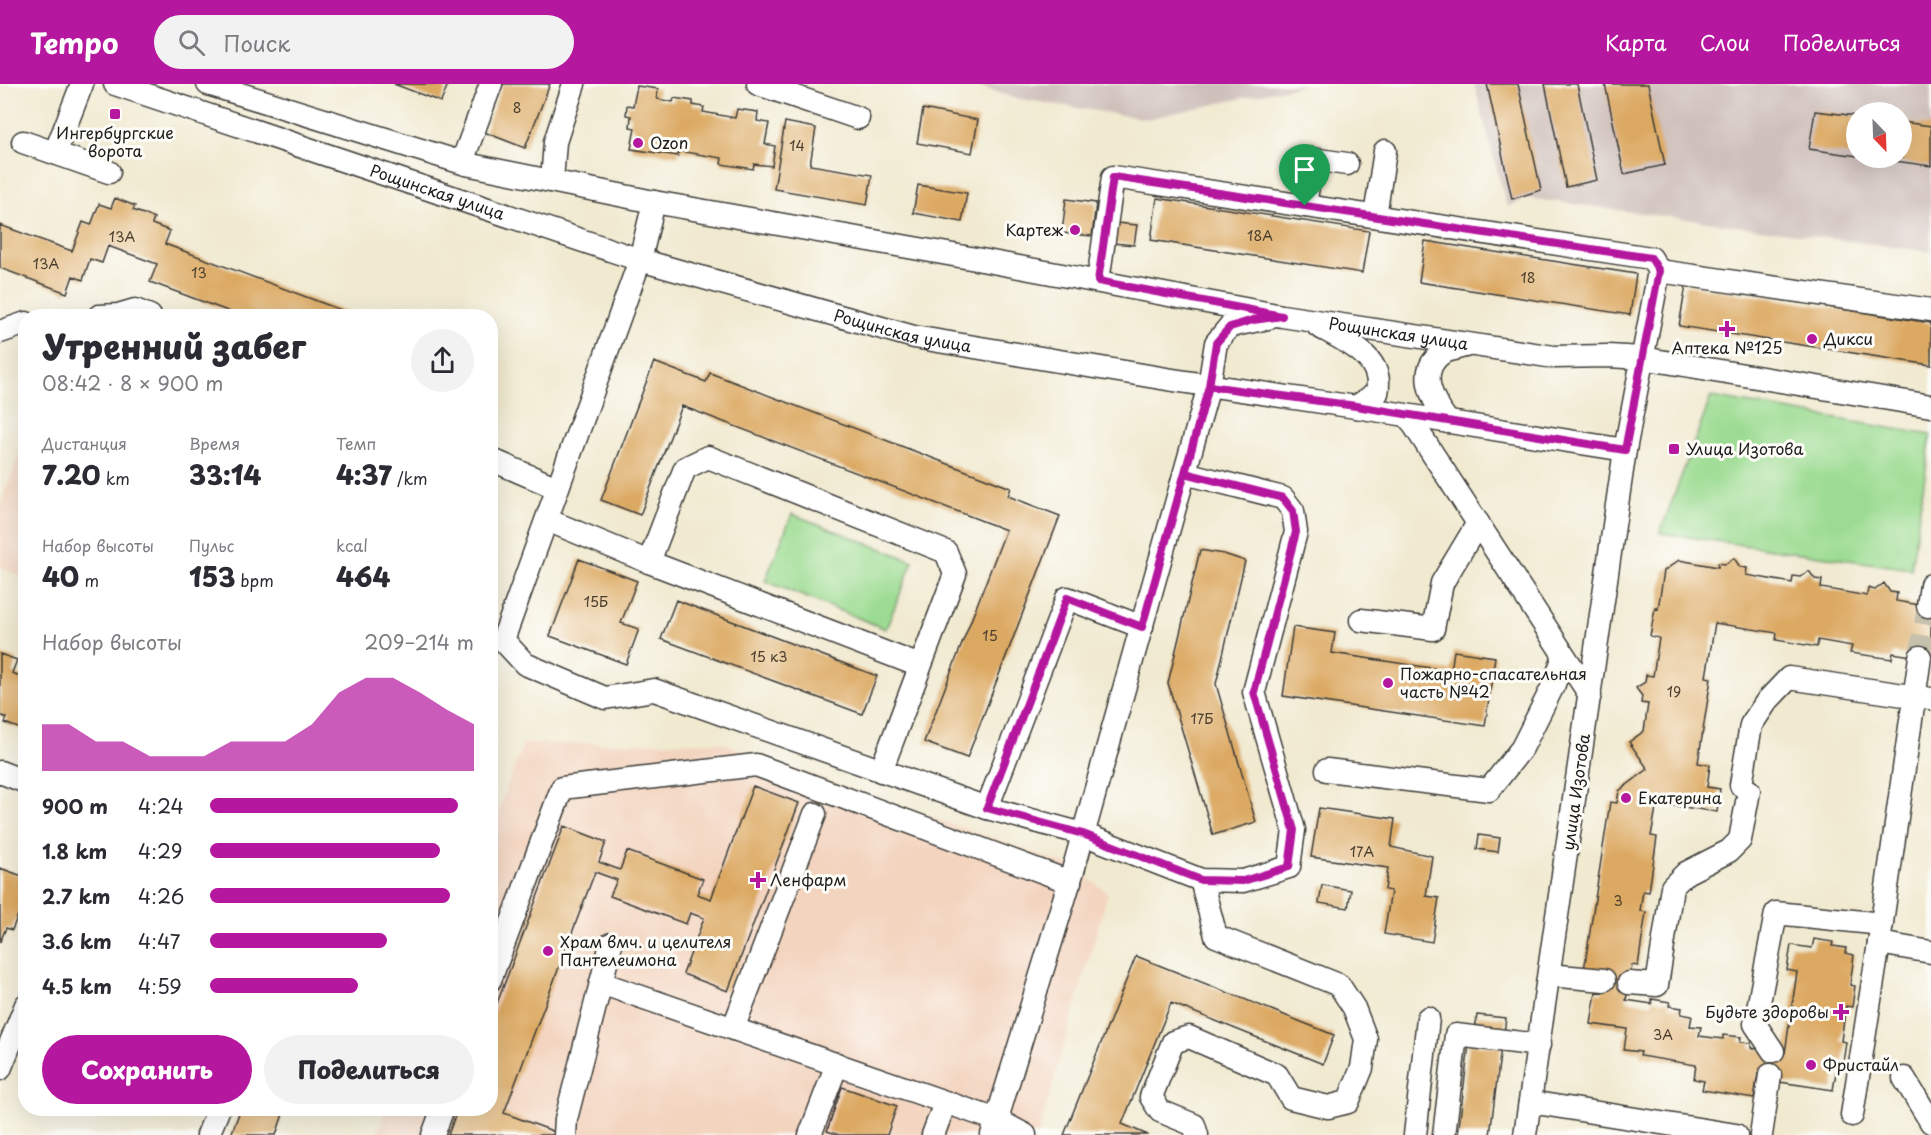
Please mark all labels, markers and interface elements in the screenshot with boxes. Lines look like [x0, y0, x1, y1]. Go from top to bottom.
search box [154, 15, 574, 69]
text: Tempo [30, 21, 118, 64]
icon: search [175, 26, 208, 59]
text: Поиск [223, 26, 290, 59]
text: Карта [1605, 26, 1667, 58]
text: Слои [1700, 26, 1750, 58]
text: Поделиться [1783, 26, 1901, 58]
house number: 8 [513, 97, 521, 118]
north arrow [1846, 102, 1912, 168]
map controls [1846, 102, 1912, 168]
marker: Ингербургские ворота [108, 107, 122, 121]
place label: Ингербургские ворота [56, 120, 174, 162]
place label: Ozon [650, 130, 688, 154]
house number: 14 [789, 135, 805, 156]
marker: Ozon [631, 136, 645, 150]
pin [1279, 144, 1330, 206]
icon: arrive [1288, 153, 1321, 186]
street label: Рощинская улица [367, 157, 508, 225]
place label: Картеж [1006, 217, 1063, 241]
marker: Картеж [1068, 223, 1082, 237]
house number: 18А [1247, 225, 1273, 246]
house number: 13А [109, 226, 135, 247]
house number: 13А [33, 253, 59, 274]
house number: 13 [191, 262, 207, 283]
house number: 18 [1520, 267, 1536, 288]
street label: Рощинская улица [831, 302, 973, 357]
street label: Рощинская улица [1327, 310, 1470, 355]
text: Утренний забег [42, 320, 306, 370]
marker: Аптека №125 [1720, 322, 1734, 336]
place label: Дикси [1823, 326, 1873, 350]
button: share [411, 329, 474, 392]
marker: Дикси [1805, 332, 1819, 346]
place label: Аптека №125 [1672, 335, 1783, 359]
text: 08:42 · 8 × 900 m [42, 368, 223, 398]
text: Дистанция [42, 431, 127, 455]
text: Время [189, 431, 240, 455]
text: Темп [336, 431, 376, 455]
place label: Улица Изотова [1686, 436, 1804, 460]
marker: Улица Изотова [1667, 442, 1681, 456]
text: 7.20 [42, 455, 100, 494]
text: 33:14 [189, 455, 261, 494]
text: 4:37 [336, 455, 392, 494]
text: km [100, 466, 130, 490]
text: /km [392, 466, 428, 490]
text: Набор высоты [42, 533, 154, 557]
text: Пульс [189, 533, 234, 557]
text: kcal [336, 533, 368, 557]
text: 40 [42, 557, 79, 596]
text: 153 [189, 557, 235, 596]
text: 464 [336, 557, 390, 596]
text: m [79, 568, 99, 592]
text: bpm [235, 568, 274, 592]
house number: 15Б [584, 591, 608, 612]
house number: 15 [982, 625, 998, 646]
text: Набор высоты [42, 627, 182, 657]
text: 209–214 m [364, 627, 474, 657]
house number: 15 к3 [750, 646, 788, 667]
place label: Пожарно-спасательная часть №42 [1400, 661, 1587, 703]
marker: Пожарно-спасательная часть №42 [1381, 676, 1395, 690]
house number: 19 [1667, 681, 1681, 702]
house number: 17Б [1191, 708, 1213, 729]
street label: улица Изотова [1555, 732, 1595, 852]
place label: Екатерина [1638, 785, 1722, 809]
text: 900 m [42, 791, 108, 821]
text: 4:24 [138, 791, 184, 821]
marker: Екатерина [1619, 791, 1633, 805]
text: 1.8 km [42, 836, 107, 866]
text: 4:29 [138, 836, 182, 866]
house number: 17А [1350, 841, 1375, 862]
place label: Ленфарм [770, 867, 846, 891]
marker: Ленфарм [751, 873, 765, 887]
text: 2.7 km [42, 881, 110, 911]
text: 4:26 [138, 881, 184, 911]
house number: 3 [1613, 890, 1623, 911]
text: 3.6 km [42, 926, 112, 956]
text: 4:47 [138, 926, 180, 956]
place label: Храм вмч. и целителя Пантелеимона [560, 929, 732, 971]
marker: Храм вмч. и целителя Пантелеимона [541, 944, 555, 958]
text: 4.5 km [42, 971, 112, 1001]
text: 4:59 [138, 971, 182, 1001]
place label: Будьте здоровы [1705, 999, 1829, 1023]
marker: Будьте здоровы [1834, 1005, 1848, 1019]
house number: 3А [1653, 1024, 1673, 1045]
button: Сохранить [42, 1035, 252, 1104]
button: Поделиться [264, 1035, 474, 1104]
place label: Фристайл [1823, 1052, 1899, 1076]
marker: Фристайл [1804, 1058, 1818, 1072]

